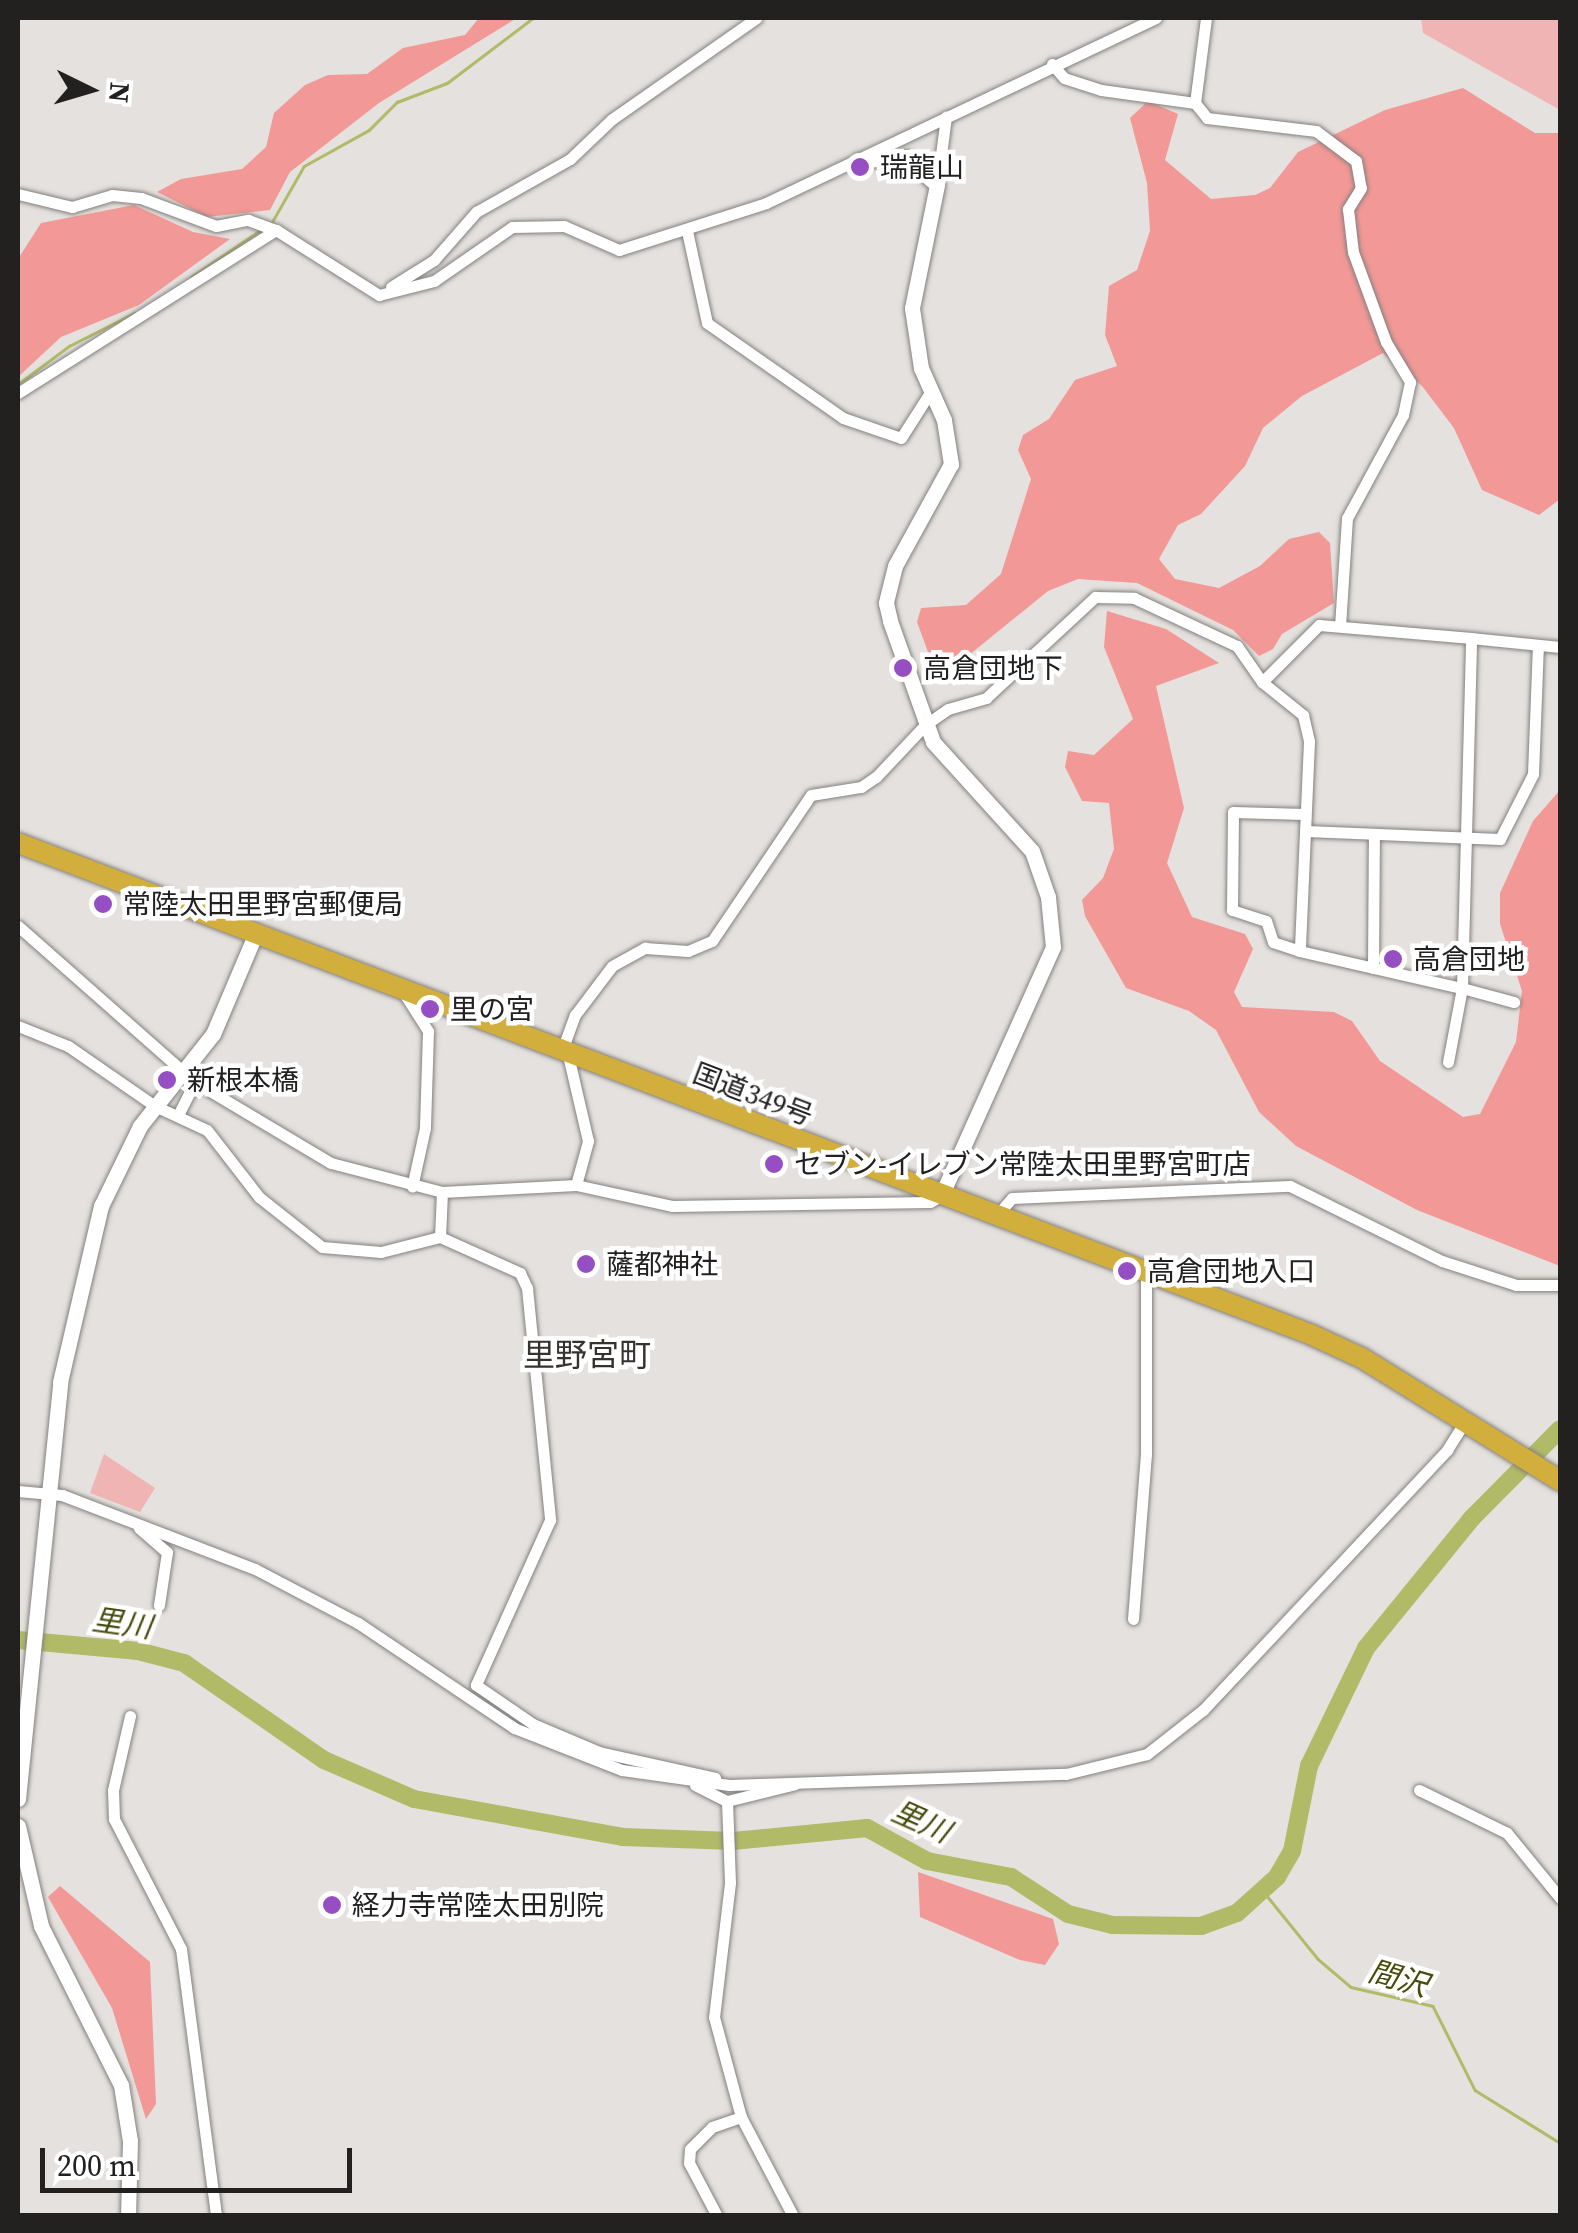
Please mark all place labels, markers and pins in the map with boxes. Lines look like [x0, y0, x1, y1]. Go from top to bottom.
place label: 瑞龍山 [880, 150, 964, 184]
marker: 瑞龍山 [849, 156, 871, 178]
place label: 高倉団地下 [923, 651, 1063, 685]
marker: 高倉団地下 [892, 657, 914, 679]
place label: 常陸太田里野宮郵便局 [123, 887, 403, 921]
marker: 常陸太田里野宮郵便局 [92, 893, 114, 915]
place label: 高倉団地 [1413, 942, 1525, 976]
marker: 高倉団地 [1382, 948, 1404, 970]
place label: 里の宮 [450, 992, 534, 1026]
marker: 里の宮 [419, 998, 441, 1020]
place label: 新根本橋 [187, 1063, 299, 1097]
marker: 新根本橋 [156, 1069, 178, 1091]
place label: セブン-イレブン常陸太田里野宮町店 [794, 1147, 1251, 1181]
marker: セブン-イレブン常陸太田里野宮町店 [763, 1153, 785, 1175]
place label: 薩都神社 [606, 1247, 718, 1281]
marker: 薩都神社 [575, 1253, 597, 1275]
place label: 高倉団地入口 [1147, 1254, 1315, 1288]
marker: 高倉団地入口 [1116, 1260, 1138, 1282]
place label: 経力寺常陸太田別院 [352, 1888, 604, 1922]
marker: 経力寺常陸太田別院 [321, 1894, 343, 1916]

